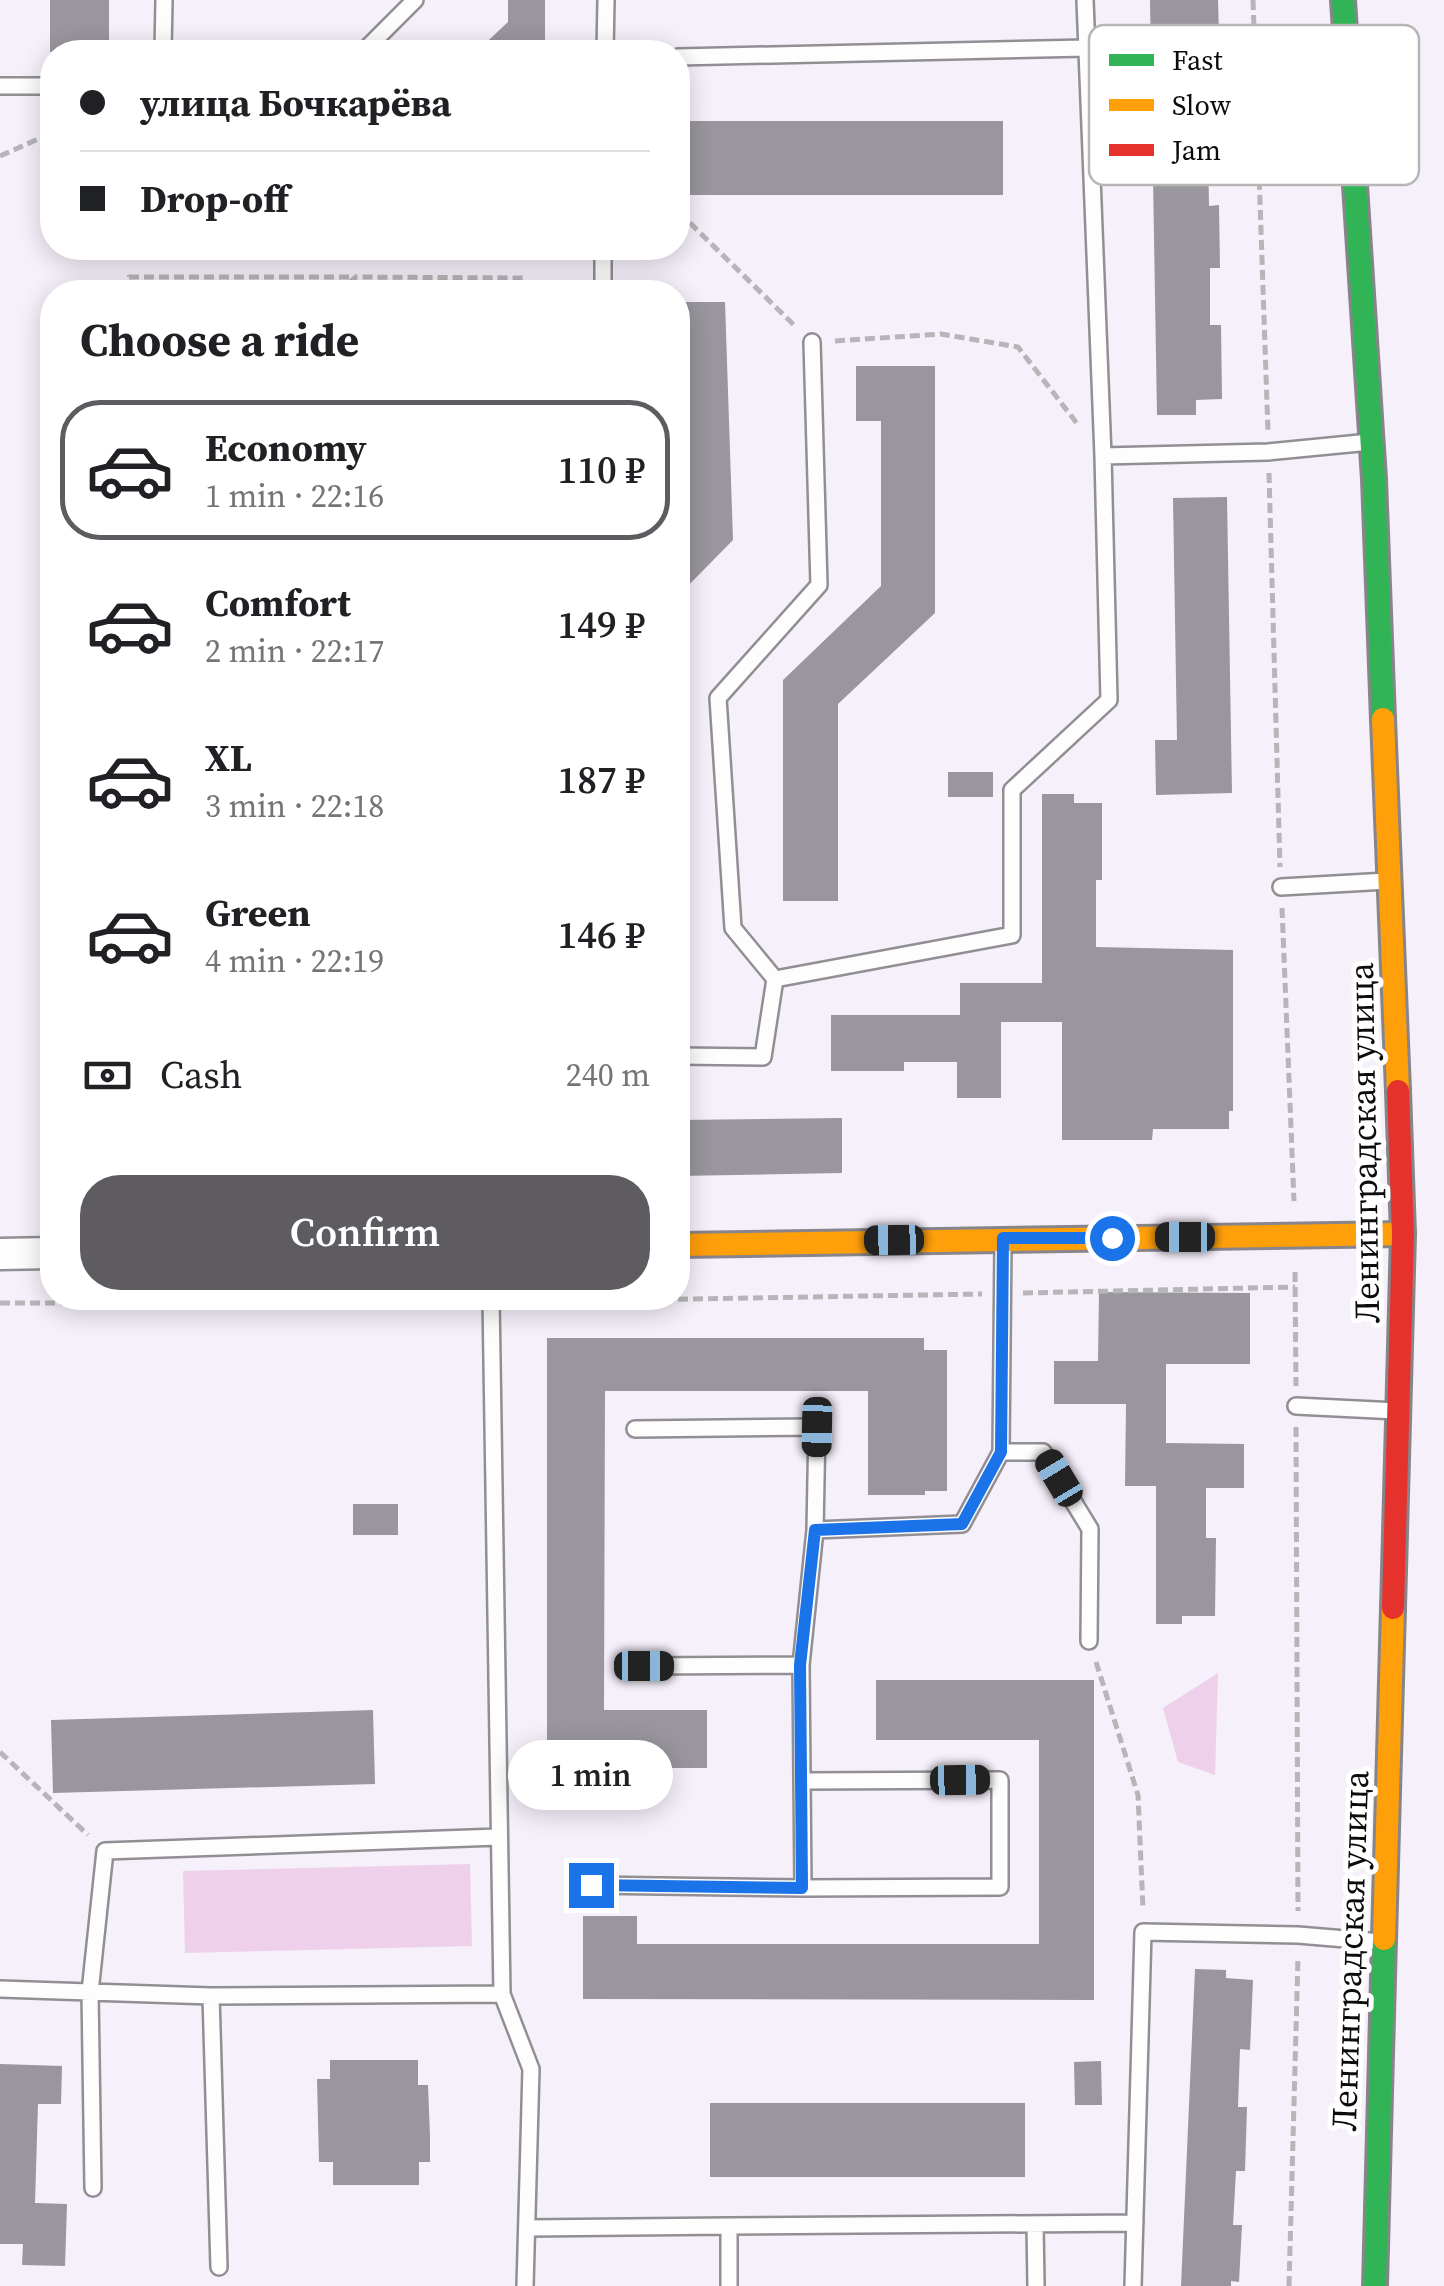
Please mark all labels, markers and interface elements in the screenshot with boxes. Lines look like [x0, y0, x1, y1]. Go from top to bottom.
legend [1089, 25, 1419, 185]
text: Fast [1172, 41, 1223, 79]
text: улица Бочкарёва [140, 77, 452, 129]
text: Slow [1172, 86, 1232, 124]
text: Jam [1171, 131, 1221, 169]
text: Drop-off [140, 173, 289, 225]
text: Choose a ride [80, 309, 359, 371]
text: Economy [205, 422, 367, 474]
icon: car [85, 425, 175, 515]
text: 110 ₽ [557, 444, 645, 496]
text: 1 min · 22:16 [205, 474, 384, 518]
text: Comfort [205, 577, 351, 629]
icon: car [85, 580, 175, 670]
text: 149 ₽ [557, 599, 645, 651]
text: 2 min · 22:17 [205, 629, 384, 673]
text: XL [205, 732, 252, 784]
icon: car [85, 735, 175, 825]
text: 187 ₽ [557, 754, 645, 806]
text: 3 min · 22:18 [205, 784, 384, 828]
text: Green [205, 887, 311, 939]
icon: car [85, 890, 175, 980]
text: 146 ₽ [557, 909, 645, 961]
text: 4 min · 22:19 [205, 939, 384, 983]
street label: Ленинградская улица [1337, 962, 1391, 1324]
icon: cash [80, 1048, 135, 1103]
text: Cash [160, 1049, 242, 1101]
text: 240 m [566, 1053, 650, 1097]
button: Confirm [80, 1175, 650, 1290]
route start [1090, 1216, 1135, 1261]
car [1155, 1222, 1215, 1252]
car [864, 1224, 924, 1256]
car [801, 1397, 833, 1457]
car [1031, 1445, 1087, 1511]
car [614, 1651, 674, 1681]
callout: 1 min [508, 1740, 674, 1810]
text: 1 min [549, 1753, 632, 1797]
car [930, 1764, 990, 1796]
street label: Ленинградская улица [1320, 1770, 1380, 2132]
route end [569, 1863, 614, 1908]

